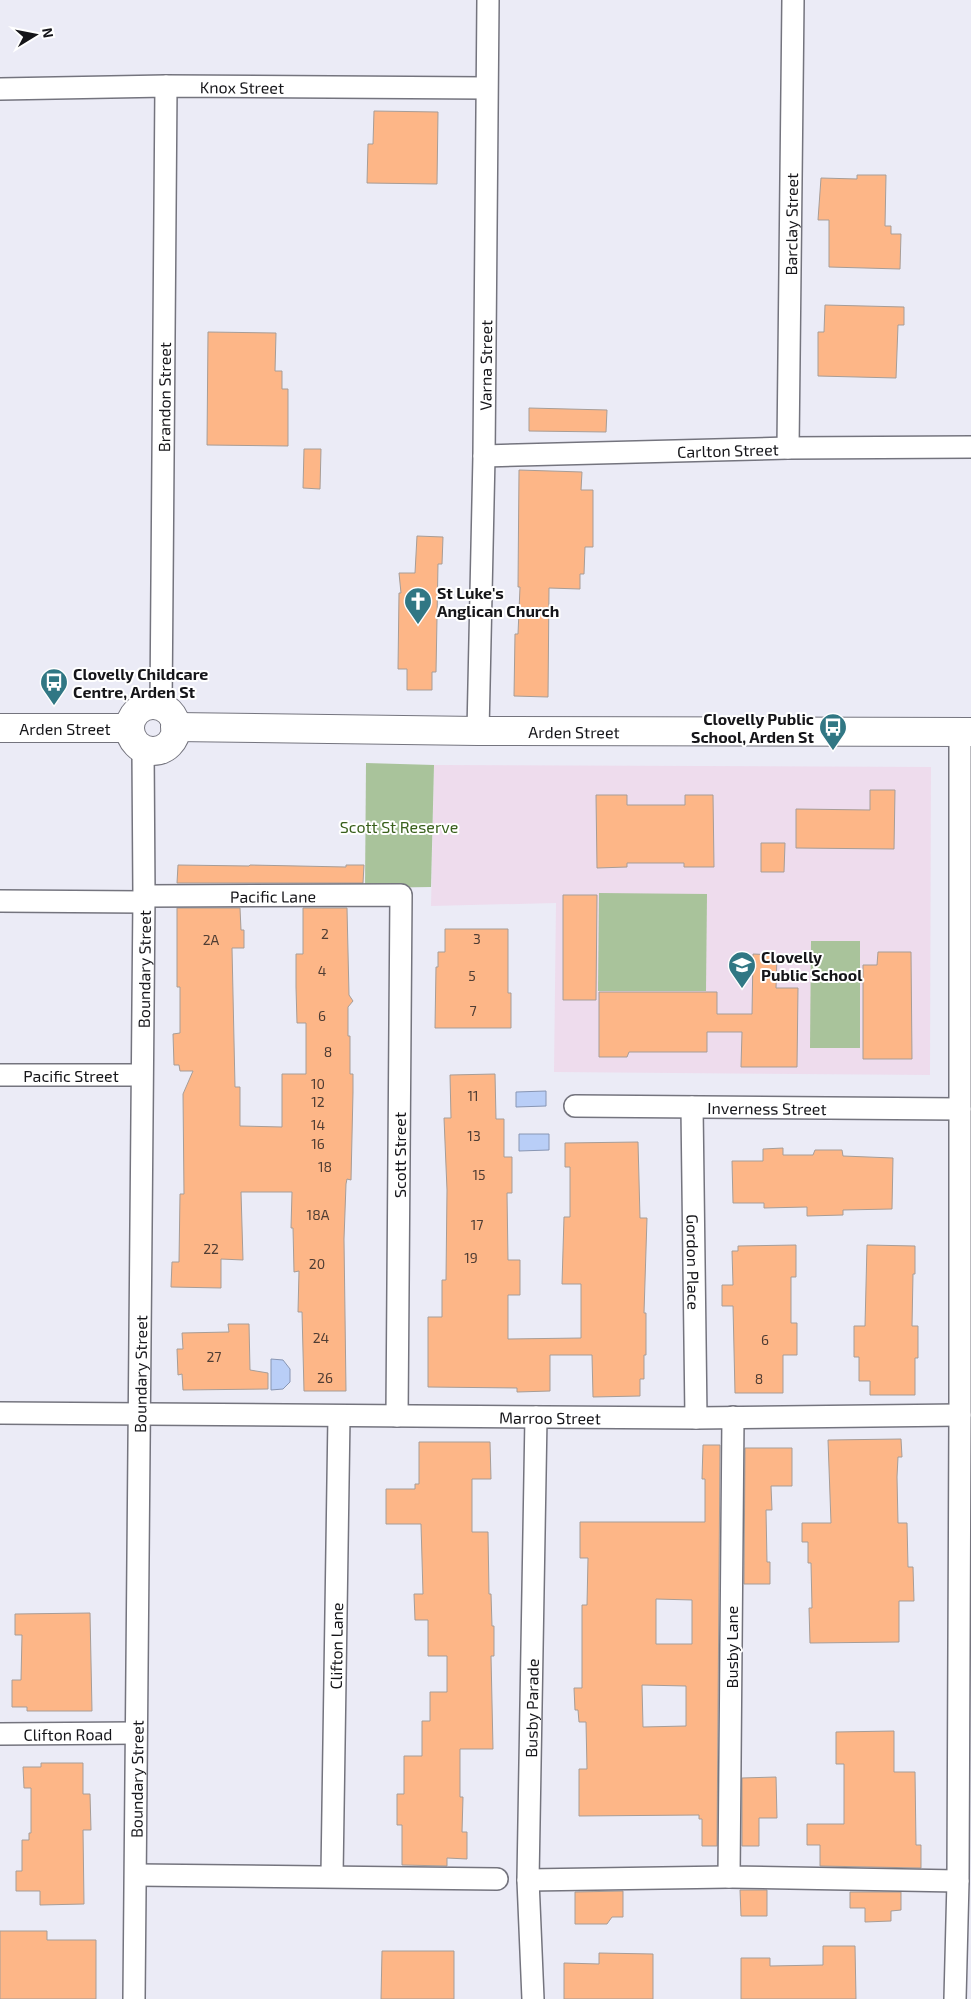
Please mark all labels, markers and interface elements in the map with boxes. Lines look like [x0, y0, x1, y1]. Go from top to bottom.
north arrow [10, 10, 60, 60]
text: N [39, 26, 58, 39]
street label: Knox Street [200, 77, 284, 96]
street label: Barclay Street [780, 173, 801, 275]
street label: Varna Street [475, 320, 495, 411]
street label: Brandon Street [154, 342, 173, 452]
street label: Carlton Street [677, 439, 779, 460]
place label: St Luke's Anglican Church [437, 583, 559, 620]
church icon: St Luke's Anglican Church [403, 586, 433, 625]
place label: Clovelly Childcare Centre, Arden St [73, 664, 208, 701]
bus stop icon: Clovelly Childcare Centre, Arden St [39, 667, 69, 706]
place label: Clovelly Public School, Arden St [691, 709, 814, 746]
bus stop icon: Clovelly Public School, Arden St [818, 712, 848, 751]
street label: Arden Street [19, 719, 111, 738]
street label: Arden Street [528, 722, 620, 741]
park label: Scott St Reserve [340, 817, 458, 836]
street label: Pacific Lane [230, 886, 316, 905]
street label: Boundary Street [133, 910, 153, 1028]
house number: 2 [321, 925, 329, 942]
house number: 3 [473, 930, 481, 947]
house number: 2A [203, 931, 220, 948]
place label: Clovelly Public School [761, 947, 863, 984]
school or university icon: Clovelly Public School [727, 950, 757, 989]
house number: 4 [318, 962, 326, 979]
house number: 5 [468, 967, 476, 984]
house number: 7 [469, 1002, 477, 1019]
house number: 6 [318, 1007, 326, 1024]
house number: 8 [324, 1043, 332, 1060]
street label: Pacific Street [23, 1066, 119, 1085]
house number: 10 [311, 1075, 325, 1092]
house number: 11 [467, 1087, 479, 1104]
house number: 12 [311, 1093, 325, 1110]
street label: Inverness Street [707, 1098, 827, 1117]
street label: Scott Street [390, 1112, 409, 1198]
house number: 14 [311, 1116, 325, 1133]
house number: 13 [467, 1127, 481, 1144]
house number: 16 [311, 1135, 325, 1152]
house number: 18 [318, 1158, 332, 1175]
house number: 15 [472, 1166, 486, 1183]
house number: 18A [307, 1206, 330, 1223]
street label: Gordon Place [684, 1214, 704, 1310]
house number: 17 [471, 1216, 483, 1233]
house number: 22 [203, 1240, 219, 1257]
house number: 19 [464, 1249, 478, 1266]
house number: 20 [309, 1255, 325, 1272]
street label: Boundary Street [130, 1315, 150, 1433]
house number: 24 [313, 1329, 329, 1346]
house number: 6 [761, 1331, 769, 1348]
house number: 27 [206, 1348, 222, 1365]
house number: 26 [317, 1369, 333, 1386]
house number: 8 [755, 1370, 763, 1387]
street label: Marroo Street [499, 1407, 601, 1427]
street label: Clifton Lane [325, 1602, 346, 1690]
street label: Busby Lane [722, 1606, 741, 1688]
street label: Busby Parade [521, 1658, 541, 1758]
street label: Boundary Street [126, 1720, 146, 1838]
street label: Clifton Road [23, 1724, 113, 1743]

